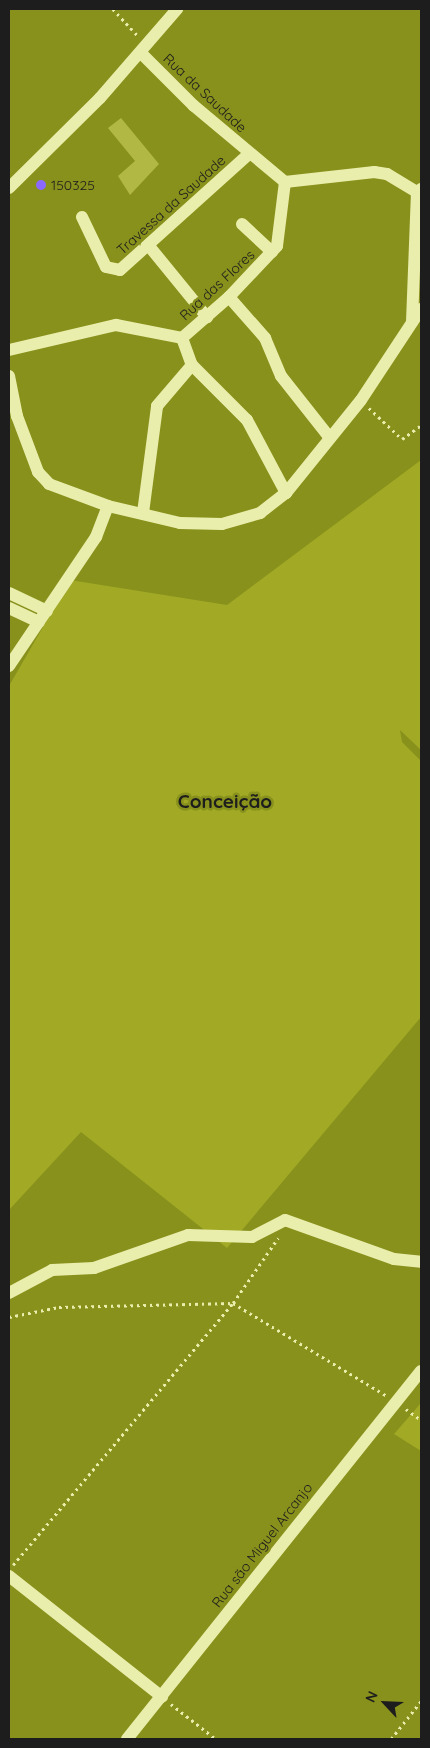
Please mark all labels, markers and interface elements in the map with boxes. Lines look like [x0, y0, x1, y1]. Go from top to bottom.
street label: Rua da Saudade [160, 50, 250, 136]
street label: Travessa da Saudade [113, 152, 229, 258]
place label: 150325 [51, 177, 95, 193]
marker: 150325 [35, 179, 47, 191]
street label: Rua das Flores [176, 246, 258, 324]
district label: Conceição [178, 791, 272, 813]
street label: Rua são Miguel Arcanjo [208, 1479, 316, 1611]
north arrow [360, 1678, 410, 1728]
text: N [361, 1688, 382, 1705]

